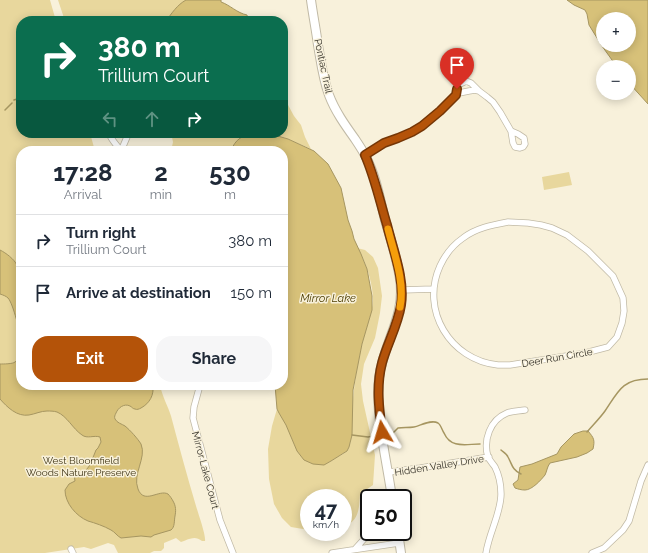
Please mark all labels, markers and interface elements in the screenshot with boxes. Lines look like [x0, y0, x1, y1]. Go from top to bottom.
map controls [596, 12, 636, 100]
button: + [596, 12, 636, 52]
text: 380 m [98, 31, 181, 64]
icon: right [32, 32, 84, 84]
street label: Pontiac Trail [312, 38, 335, 95]
pin [440, 48, 474, 89]
icon: arrive [446, 54, 468, 76]
button: − [596, 60, 636, 100]
text: Trillium Court [98, 65, 209, 86]
icon: left [99, 108, 121, 130]
icon: ahead [141, 108, 163, 130]
icon: right [183, 108, 205, 130]
text: 17:28 [53, 158, 113, 187]
text: 2 [154, 158, 168, 187]
text: 530 [209, 158, 251, 187]
text: Arrival [64, 187, 102, 202]
text: min [150, 187, 172, 202]
text: m [224, 187, 236, 202]
text: Turn right [66, 224, 136, 242]
icon: right [32, 230, 54, 252]
text: 380 m [228, 232, 272, 250]
text: Trillium Court [66, 242, 146, 257]
icon: arrive [32, 282, 54, 304]
text: Arrive at destination [66, 284, 211, 302]
text: 150 m [231, 284, 272, 302]
water label: Mirror Lake [300, 292, 356, 305]
button: Exit [32, 336, 148, 382]
button: Share [156, 336, 272, 382]
street label: Deer Run Circle [521, 346, 594, 369]
position arrow [361, 411, 403, 453]
street label: Mirror Lake Court [190, 430, 221, 511]
street label: Hidden Valley Drive [394, 453, 485, 478]
park label: West Bloomfield Woods Nature Preserve [26, 455, 136, 478]
speed limit sign: 50 [360, 489, 412, 541]
text: 47 [315, 498, 337, 522]
text: km/h [313, 519, 339, 530]

